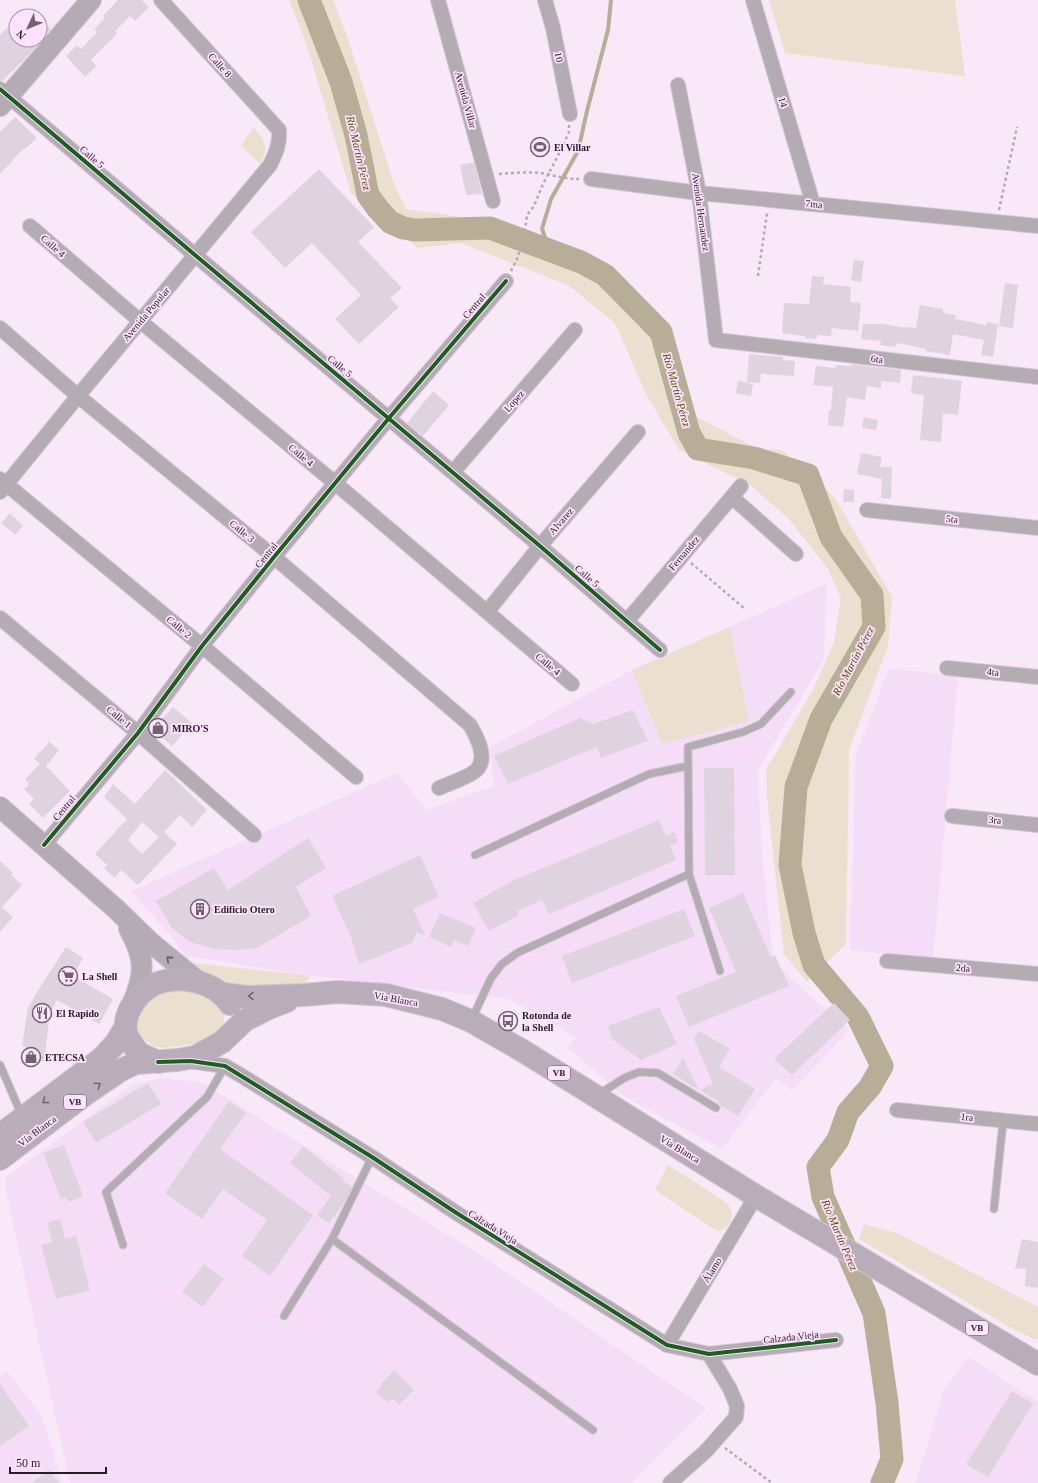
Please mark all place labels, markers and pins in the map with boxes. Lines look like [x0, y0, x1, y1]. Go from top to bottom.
sports icon: El Villar [529, 136, 551, 158]
place label: El Villar [554, 142, 591, 153]
shop icon: MIRO'S [147, 717, 169, 739]
place label: MIRO'S [172, 723, 209, 734]
building icon: Edificio Otero [189, 898, 211, 920]
place label: Edificio Otero [214, 904, 275, 915]
supermarket icon: La Shell [57, 965, 79, 987]
place label: La Shell [82, 971, 118, 982]
restaurant icon: El Rapido [31, 1002, 53, 1024]
place label: El Rapido [56, 1008, 99, 1019]
bus stop icon: Rotonda de la Shell [497, 1010, 519, 1032]
place label: Rotonda de la Shell [522, 1010, 572, 1033]
shop icon: ETECSA [20, 1046, 42, 1068]
place label: ETECSA [45, 1052, 86, 1063]

